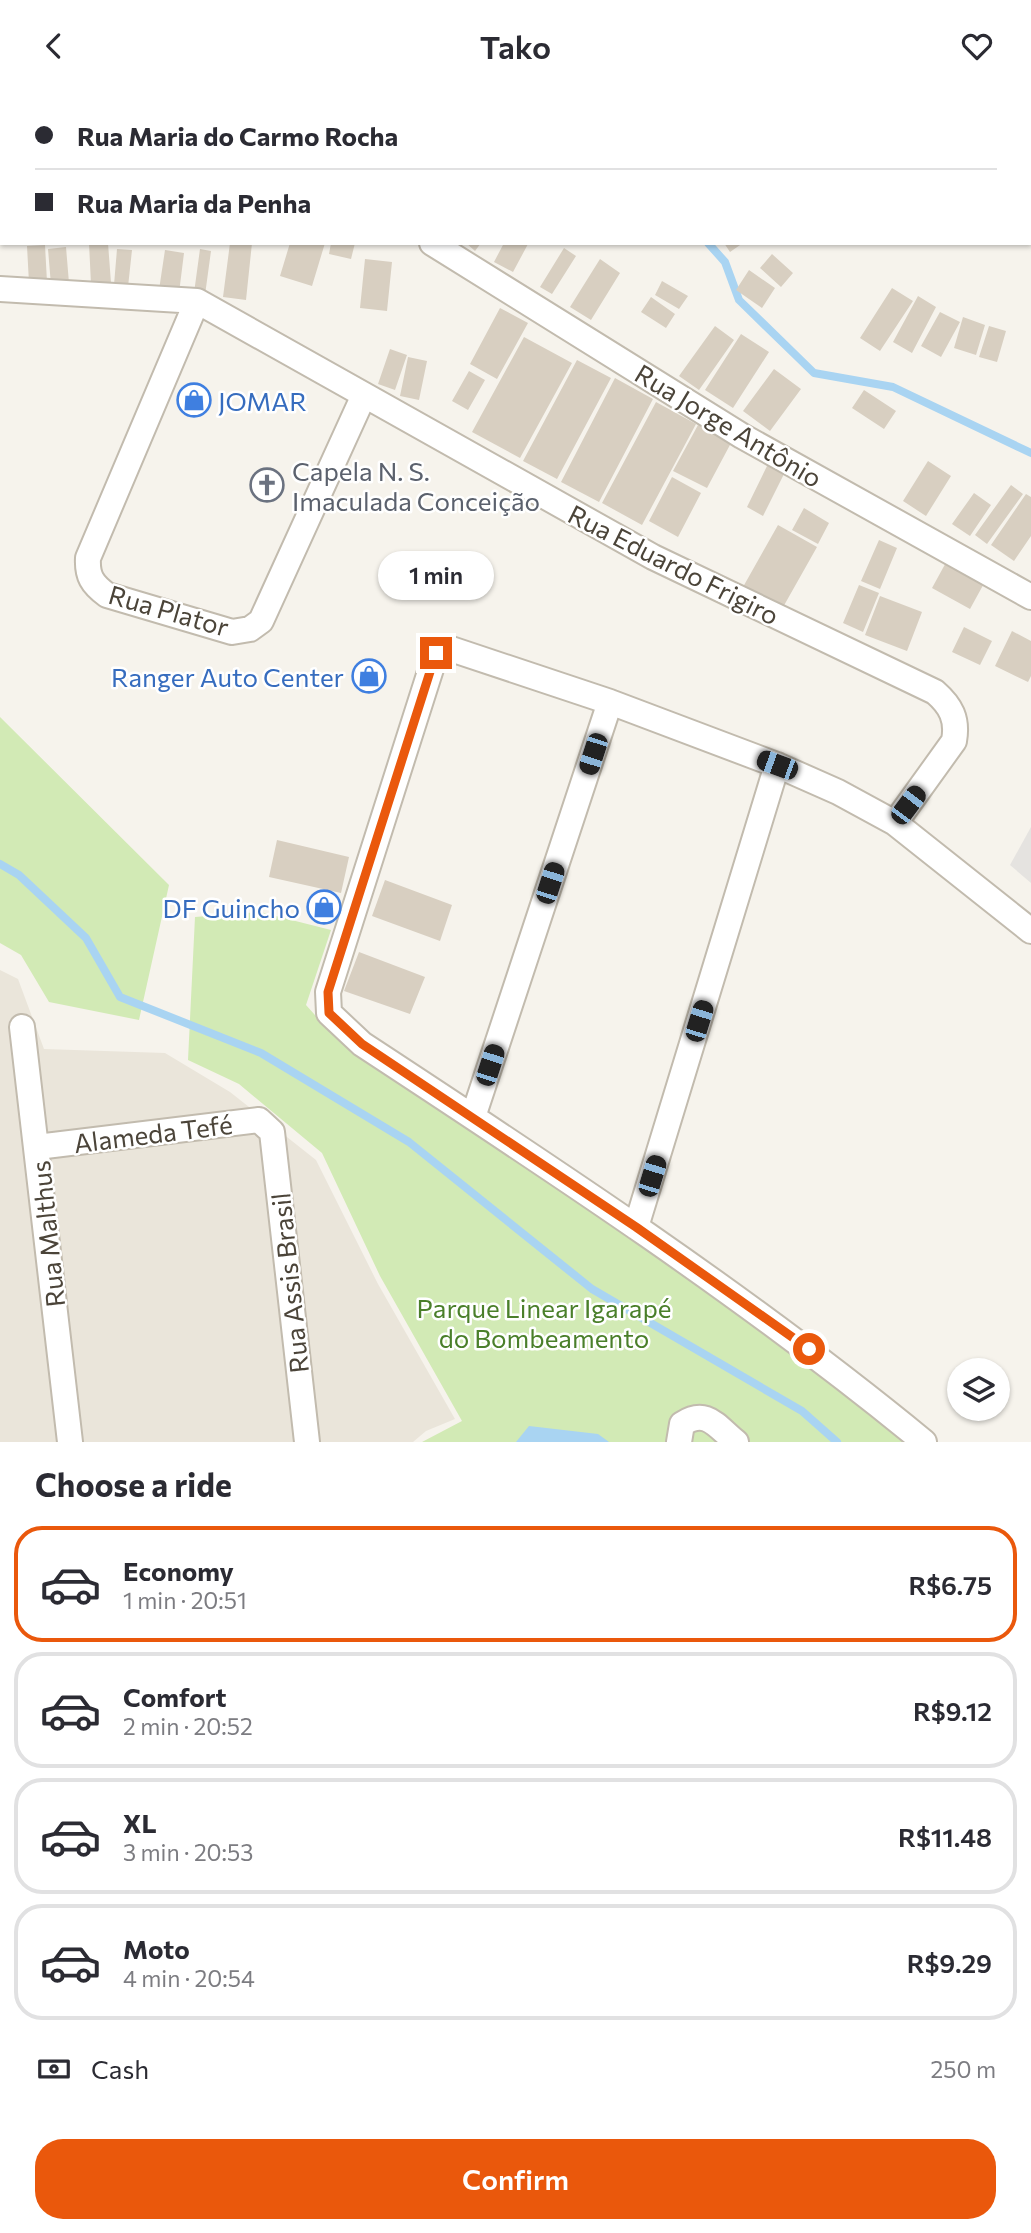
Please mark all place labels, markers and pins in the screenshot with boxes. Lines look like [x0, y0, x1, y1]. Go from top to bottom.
shop icon: JOMAR [175, 381, 213, 419]
place label: JOMAR [218, 385, 307, 416]
place label: Capela N. S. Imaculada Conceição [292, 455, 540, 516]
church icon: Capela N. S. Imaculada Conceição [248, 466, 286, 504]
shop icon: Ranger Auto Center [350, 657, 388, 695]
place label: Ranger Auto Center [111, 661, 344, 692]
shop icon: DF Guincho [305, 888, 343, 926]
place label: DF Guincho [163, 892, 300, 923]

